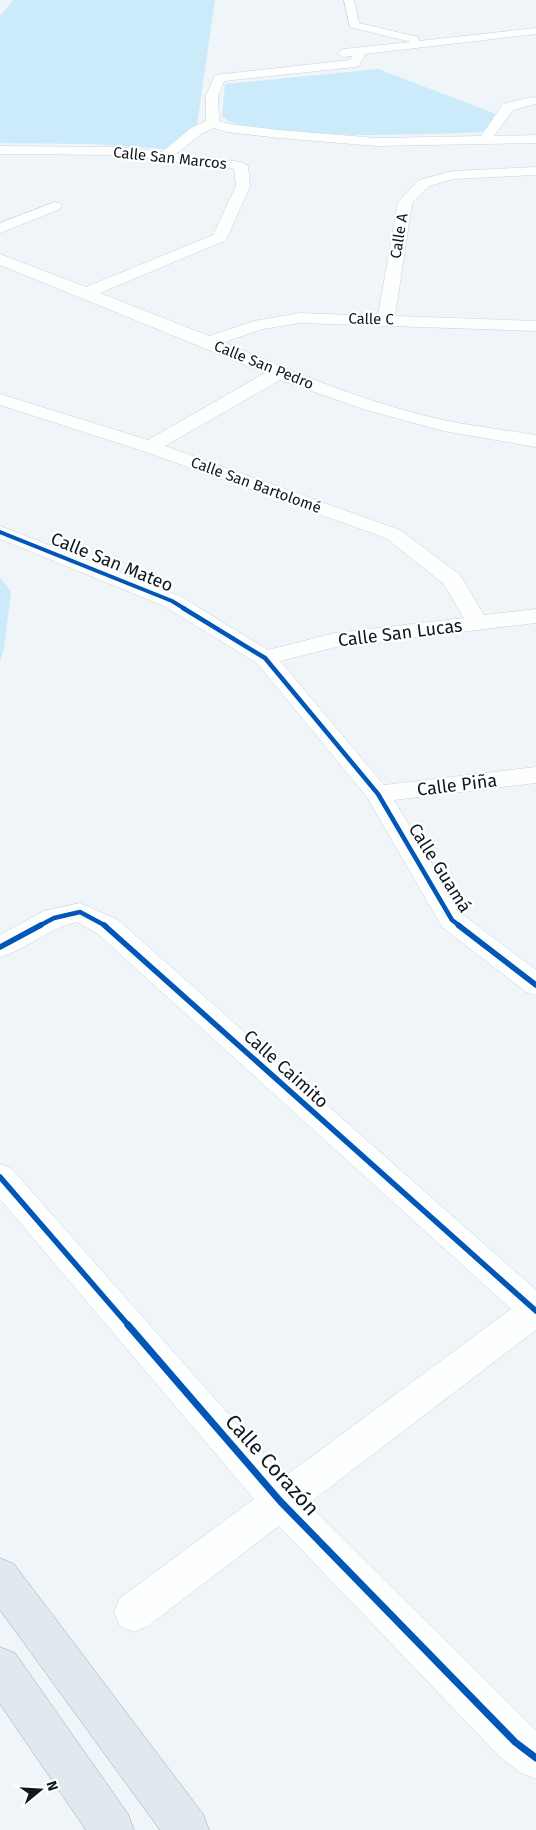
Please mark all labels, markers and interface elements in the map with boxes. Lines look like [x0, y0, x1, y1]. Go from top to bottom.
street label: Calle San Marcos [112, 143, 228, 173]
street label: Calle A [387, 212, 412, 260]
street label: Calle C [348, 310, 395, 328]
street label: Calle San Pedro [212, 337, 316, 393]
street label: Calle San Bartolomé [188, 453, 324, 517]
street label: Calle San Mateo [48, 527, 176, 597]
street label: Calle San Lucas [337, 614, 463, 652]
street label: Calle Piña [416, 769, 498, 801]
street label: Calle Guamá [404, 819, 476, 917]
street label: Calle Caimito [239, 1025, 333, 1113]
street label: Calle Corazón [220, 1409, 324, 1521]
north arrow [15, 1765, 65, 1815]
text: N [42, 1779, 61, 1793]

